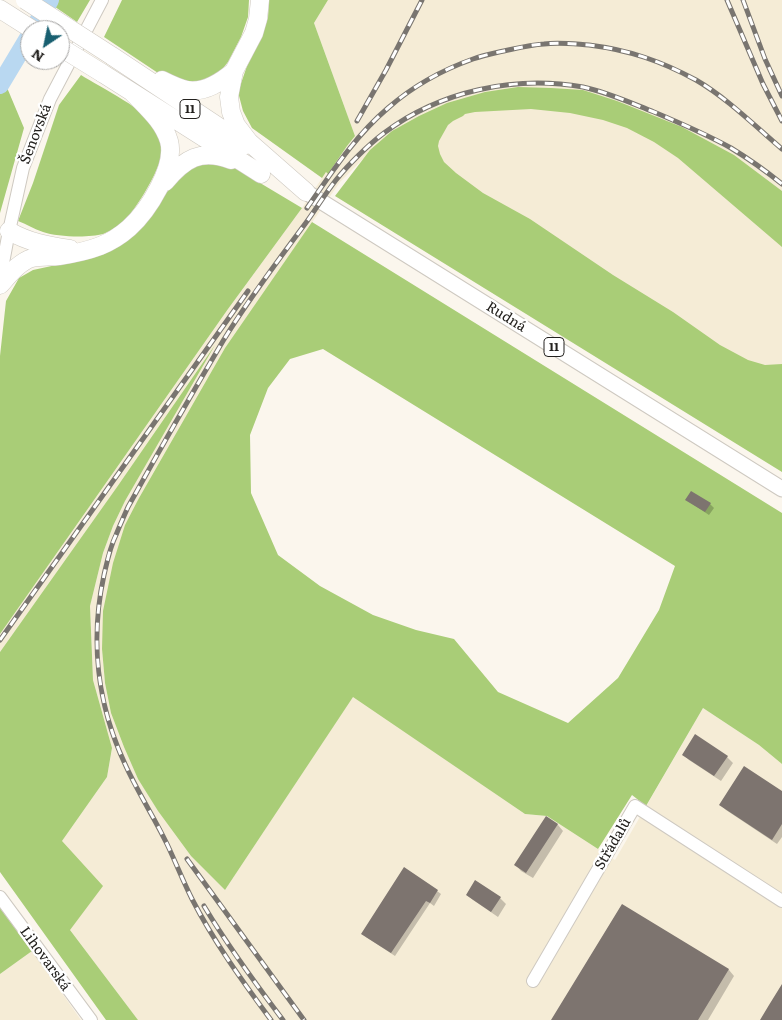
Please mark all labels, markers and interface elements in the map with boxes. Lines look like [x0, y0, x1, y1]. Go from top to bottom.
north arrow [20, 20, 70, 70]
text: N [27, 45, 48, 68]
road number: 11 [180, 100, 200, 118]
street label: Šenovská [17, 102, 55, 166]
street label: Rudná [483, 298, 529, 336]
road number: 11 [544, 338, 564, 357]
street label: Střádalů [591, 815, 635, 873]
street label: Lihovarská [16, 924, 74, 994]

